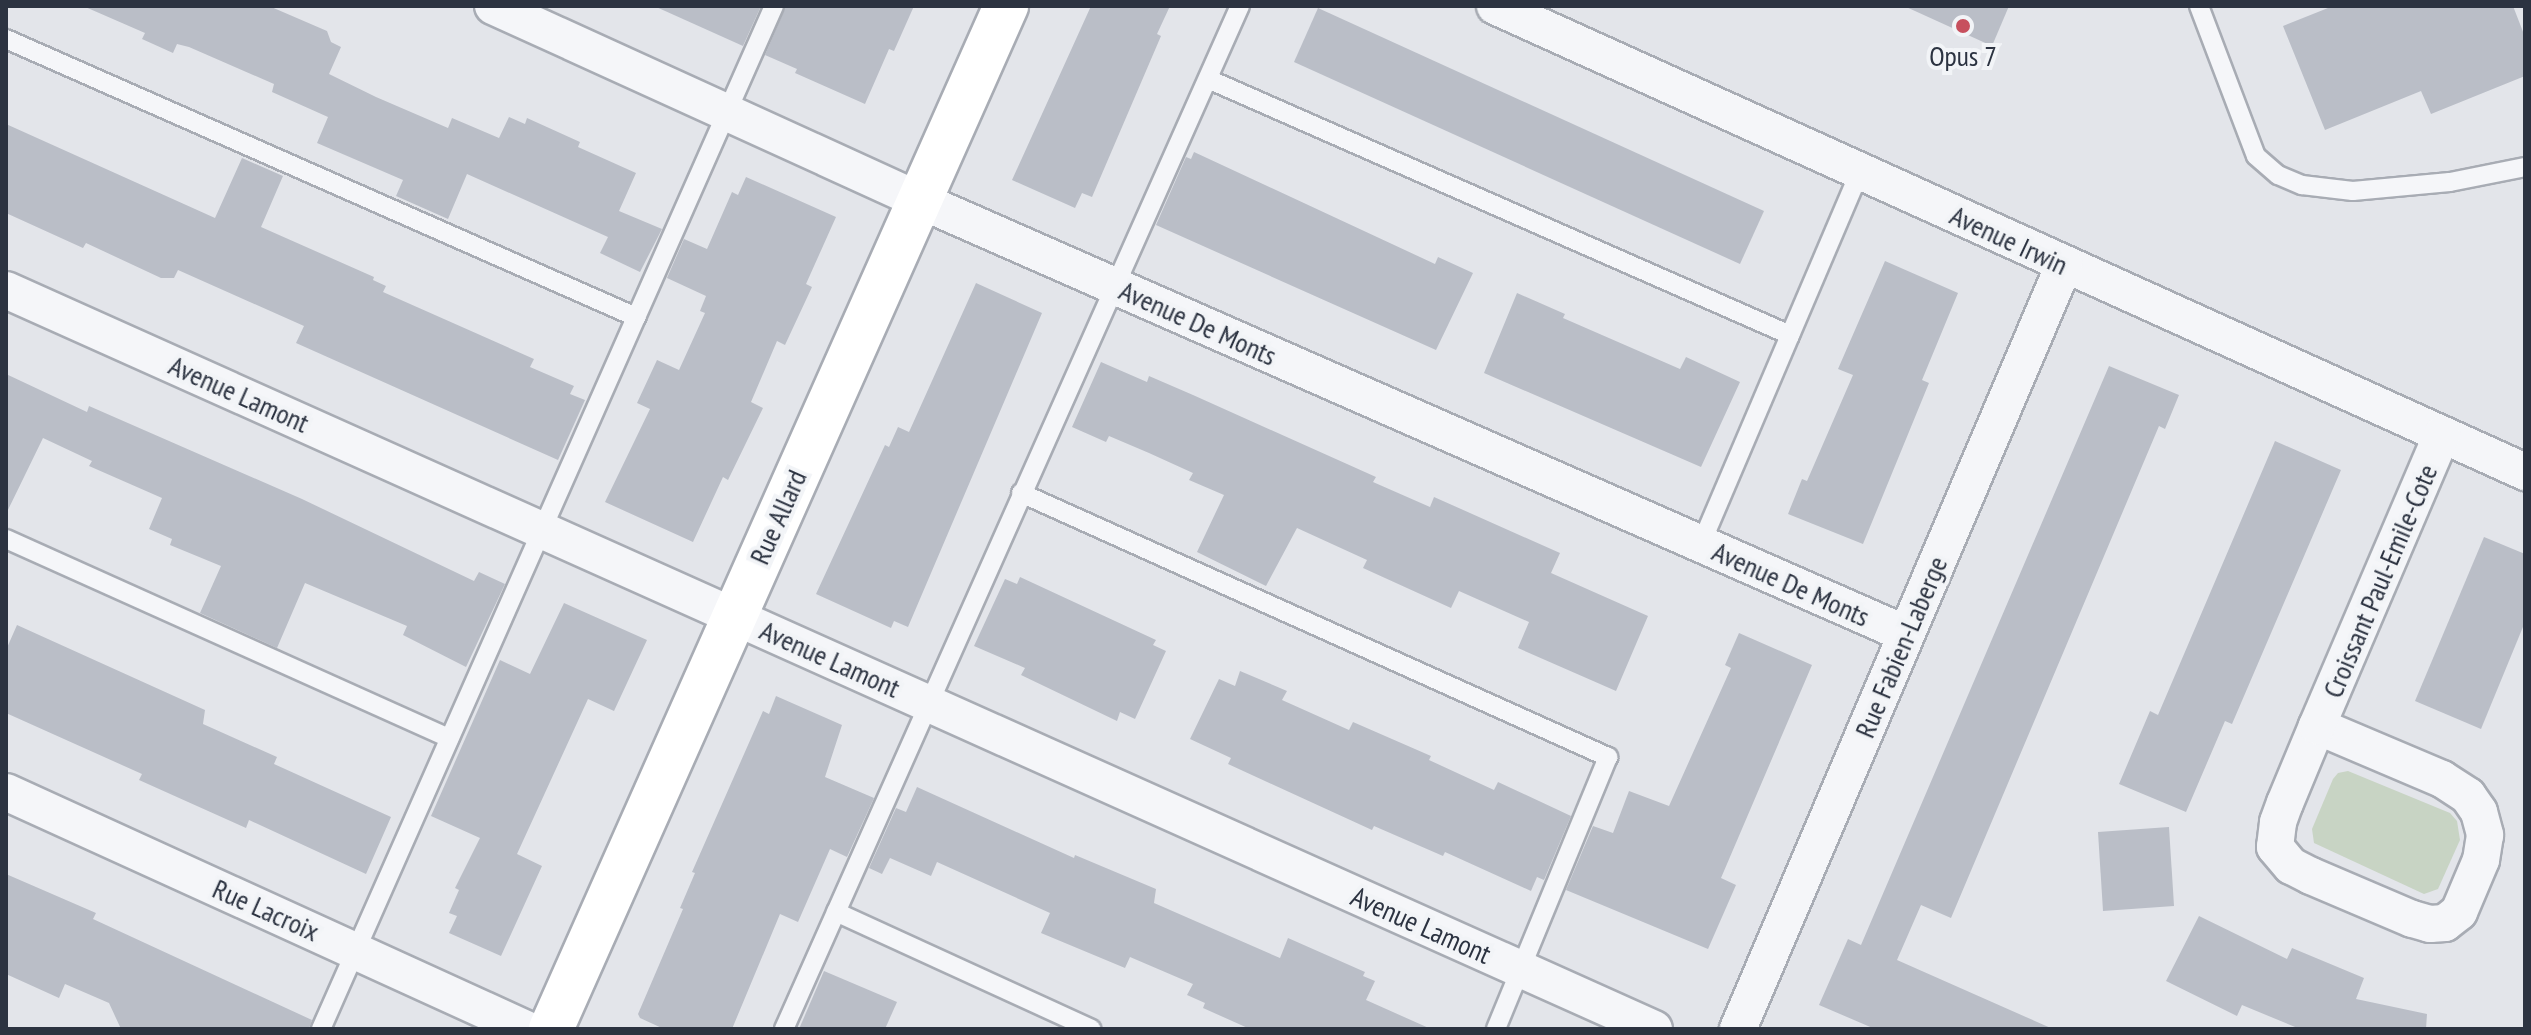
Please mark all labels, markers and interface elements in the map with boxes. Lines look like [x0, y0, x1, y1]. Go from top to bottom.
marker: Opus 7 [1954, 17, 1972, 35]
place label: Opus 7 [1929, 39, 1997, 73]
street label: Avenue Irwin [1945, 198, 2073, 282]
street label: Avenue De Monts [1114, 273, 1282, 373]
street label: Avenue Lamont [164, 348, 314, 440]
street label: Croissant Paul-Emile-Cote [2316, 459, 2444, 703]
street label: Rue Allard [742, 464, 814, 570]
street label: Avenue De Monts [1707, 534, 1875, 634]
street label: Rue Fabien-Laberge [1848, 551, 1954, 743]
street label: Avenue Lamont [755, 613, 905, 705]
street label: Rue Lacroix [208, 872, 324, 948]
street label: Avenue Lamont [1346, 879, 1496, 971]

